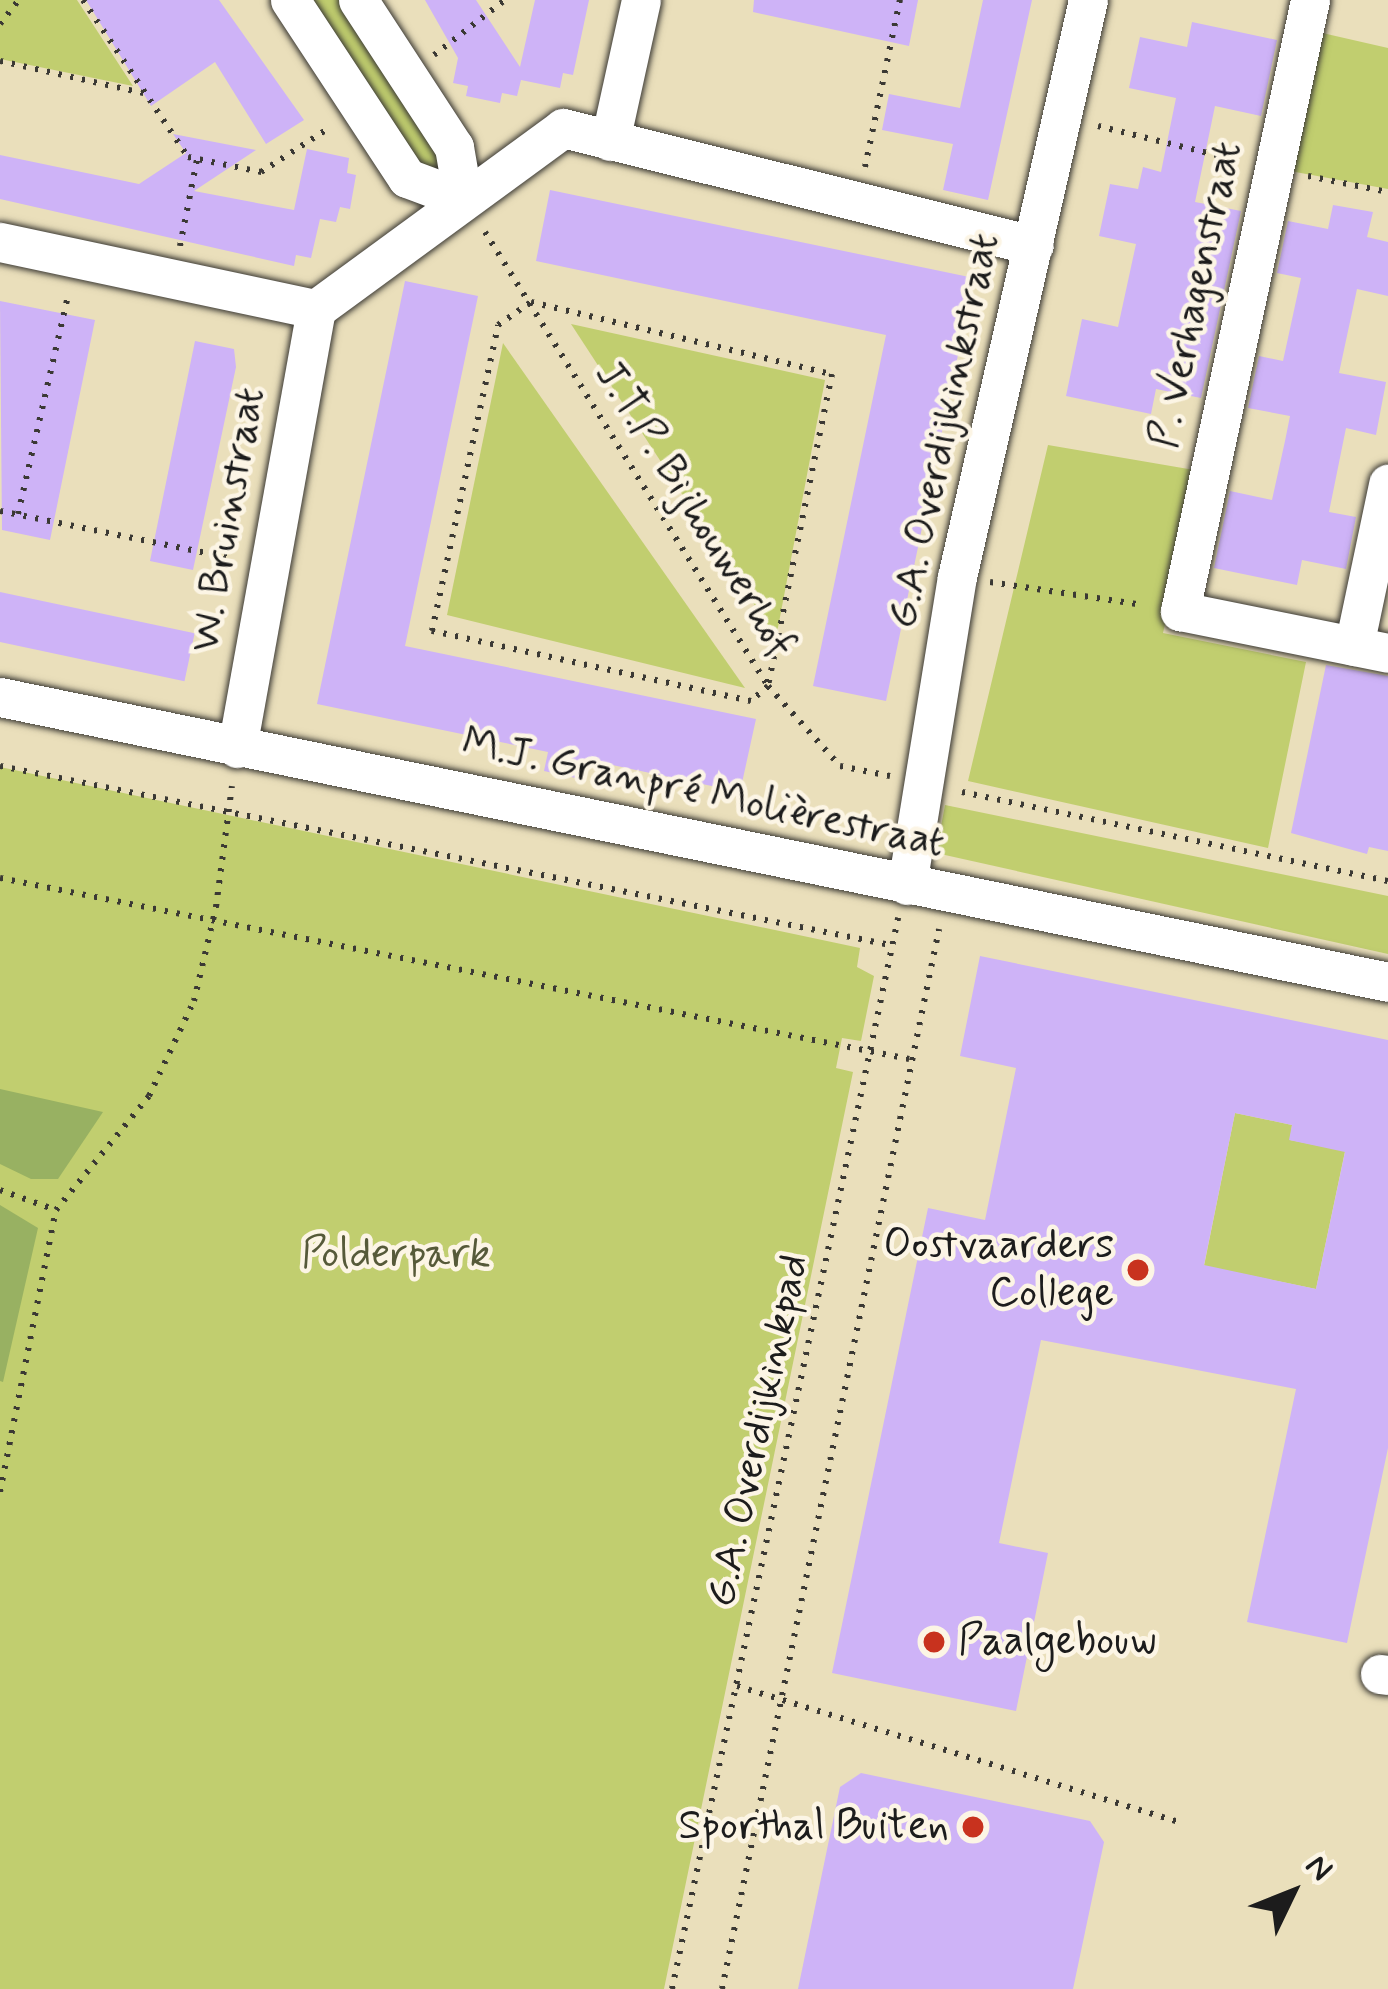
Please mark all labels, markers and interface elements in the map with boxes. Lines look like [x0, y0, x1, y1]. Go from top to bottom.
street label: P. Verhagenstraat [1140, 137, 1254, 453]
street label: G.A. Overdijkinkstraat [878, 229, 1012, 633]
street label: J.T.P. Bijhouwerhof [583, 352, 805, 668]
street label: W. Bruinstraat [181, 384, 277, 656]
street label: M.J. Granpré Molièrestraat [457, 718, 949, 870]
place label: Oostvaarders College [883, 1221, 1114, 1320]
park label: Polderpark [301, 1230, 491, 1280]
street label: G.A. Overdijkinkpad [697, 1250, 821, 1612]
marker: Oostvaarders College [1125, 1257, 1151, 1283]
place label: Paalgebouw [958, 1617, 1156, 1667]
marker: Paalgebouw [921, 1629, 947, 1655]
place label: Sporthal Buiten [667, 1802, 949, 1852]
marker: Sporthal Buiten [960, 1814, 986, 1840]
north arrow [1232, 1833, 1352, 1953]
text: N [1295, 1845, 1342, 1891]

